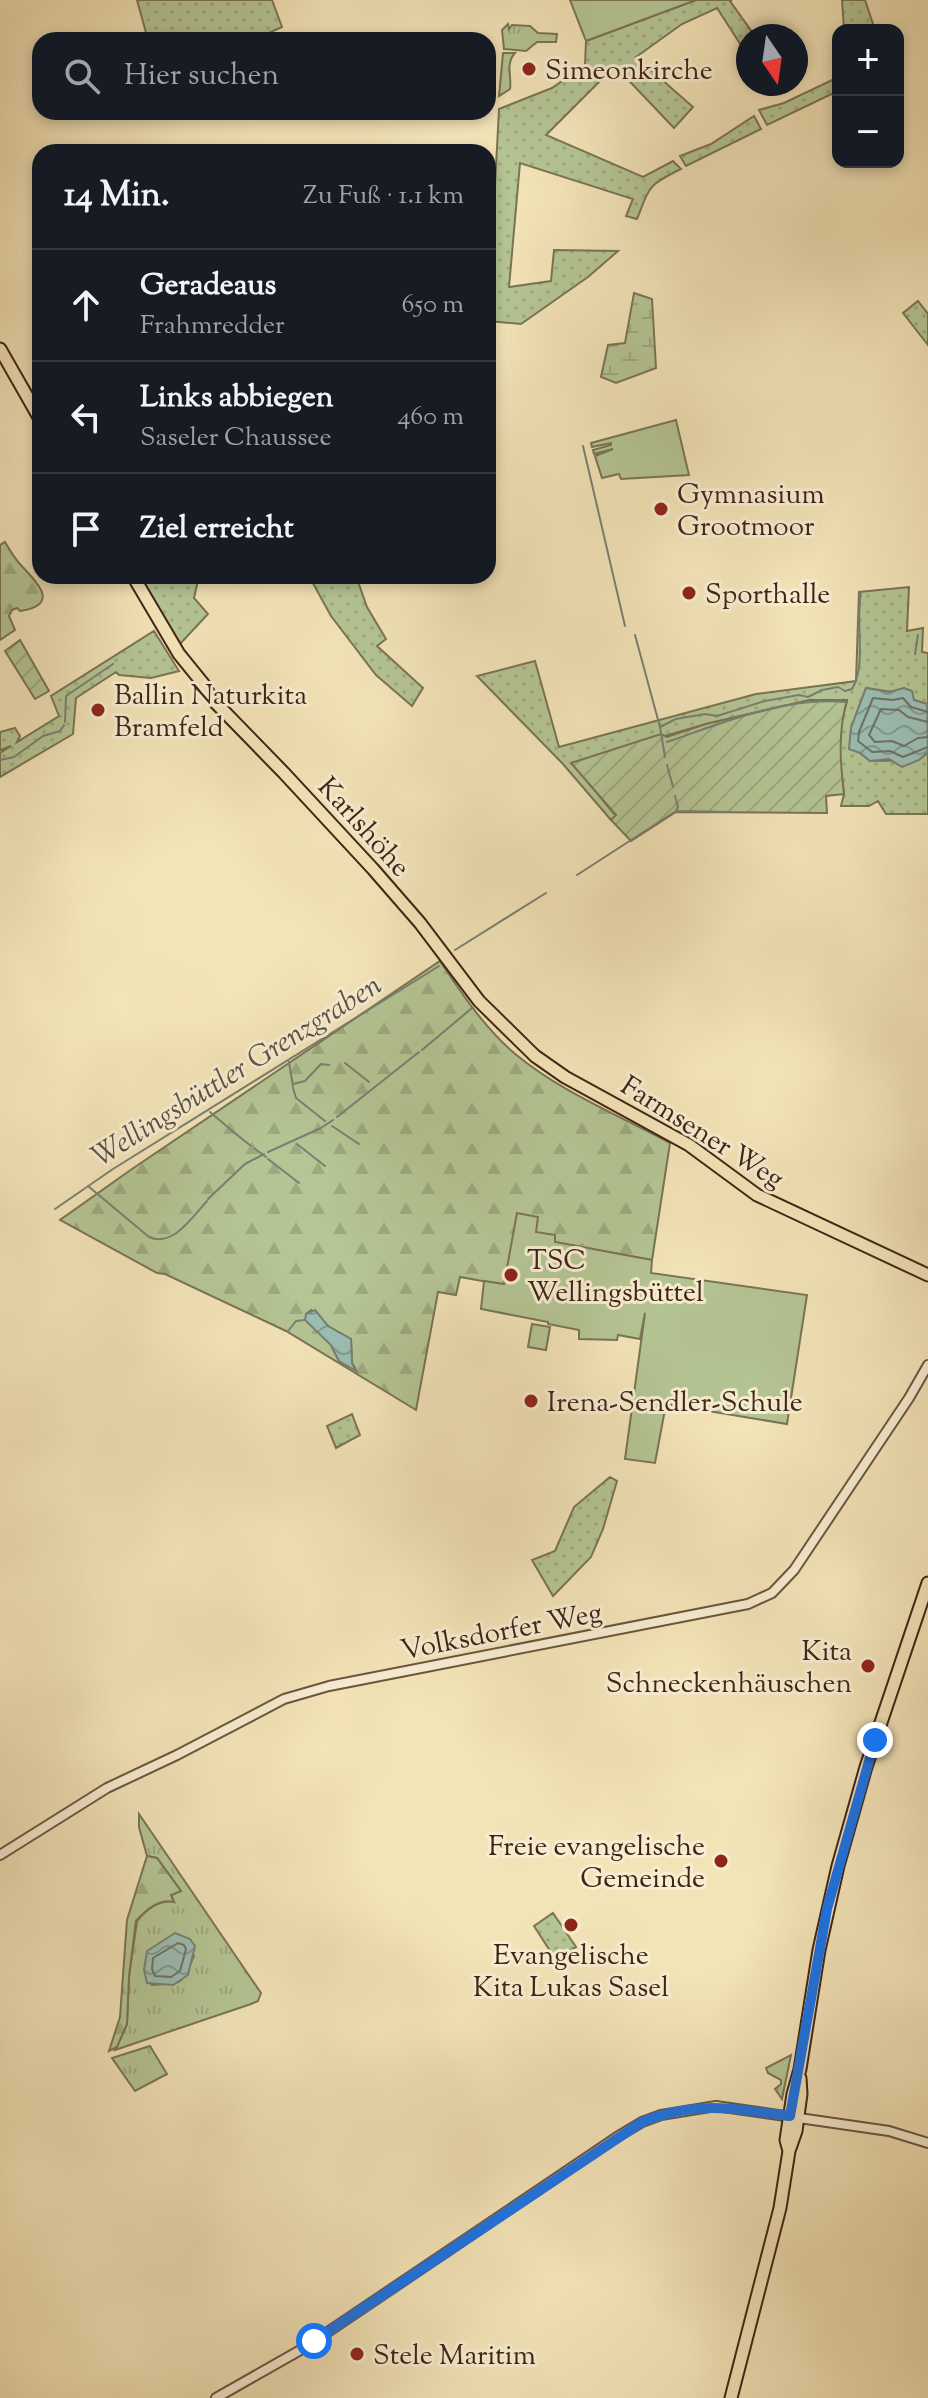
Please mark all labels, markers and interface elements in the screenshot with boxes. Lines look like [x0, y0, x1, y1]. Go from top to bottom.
north arrow [736, 24, 808, 96]
map controls [832, 24, 904, 168]
button: + [832, 24, 904, 96]
search box [32, 32, 496, 120]
place label: Simeonkirche [545, 52, 713, 92]
icon: search [60, 54, 104, 98]
text: Hier suchen [124, 55, 279, 98]
marker: Simeonkirche [520, 60, 538, 78]
button: − [832, 96, 904, 168]
text: 14 Min. [64, 172, 170, 221]
text: Zu Fuß · 1.1 km [303, 178, 464, 215]
text: Geradeaus [140, 265, 276, 308]
icon: ahead [64, 283, 108, 327]
text: 650 m [401, 287, 464, 324]
text: Frahmredder [140, 308, 285, 345]
text: Links abbiegen [140, 377, 333, 420]
icon: left [64, 395, 108, 439]
text: 460 m [397, 399, 464, 436]
text: Saseler Chaussee [140, 420, 332, 457]
place label: Gymnasium Grootmoor [677, 476, 825, 548]
marker: Gymnasium Grootmoor [652, 500, 670, 518]
icon: arrive [64, 507, 108, 551]
text: Ziel erreicht [140, 508, 294, 551]
place label: Sporthalle [705, 576, 830, 616]
marker: Sporthalle [680, 584, 698, 602]
place label: Ballin Naturkita Bramfeld [114, 677, 307, 749]
marker: Ballin Naturkita Bramfeld [89, 701, 107, 719]
street label: Karlshöhe [307, 769, 419, 887]
water label: Wellingsbüttler Grenzgraben [84, 965, 391, 1179]
street label: Farmsener Weg [612, 1067, 791, 1200]
place label: TSC Wellingsbüttel [527, 1242, 704, 1314]
marker: TSC Wellingsbüttel [502, 1266, 520, 1284]
place label: Irena-Sendler-Schule [547, 1384, 803, 1424]
marker: Irena-Sendler-Schule [522, 1392, 540, 1410]
street label: Volksdorfer Weg [397, 1594, 606, 1672]
place label: Kita Schneckenhäuschen [606, 1633, 852, 1705]
marker: Kita Schneckenhäuschen [859, 1657, 877, 1675]
route end [857, 1722, 893, 1758]
place label: Freie evangelische Gemeinde [488, 1828, 705, 1900]
marker: Freie evangelische Gemeinde [712, 1852, 730, 1870]
marker: Evangelische Kita Lukas Sasel [562, 1916, 580, 1934]
place label: Evangelische Kita Lukas Sasel [473, 1937, 669, 2009]
route start [296, 2323, 332, 2359]
place label: Stele Maritim [373, 2337, 536, 2377]
marker: Stele Maritim [348, 2345, 366, 2363]

